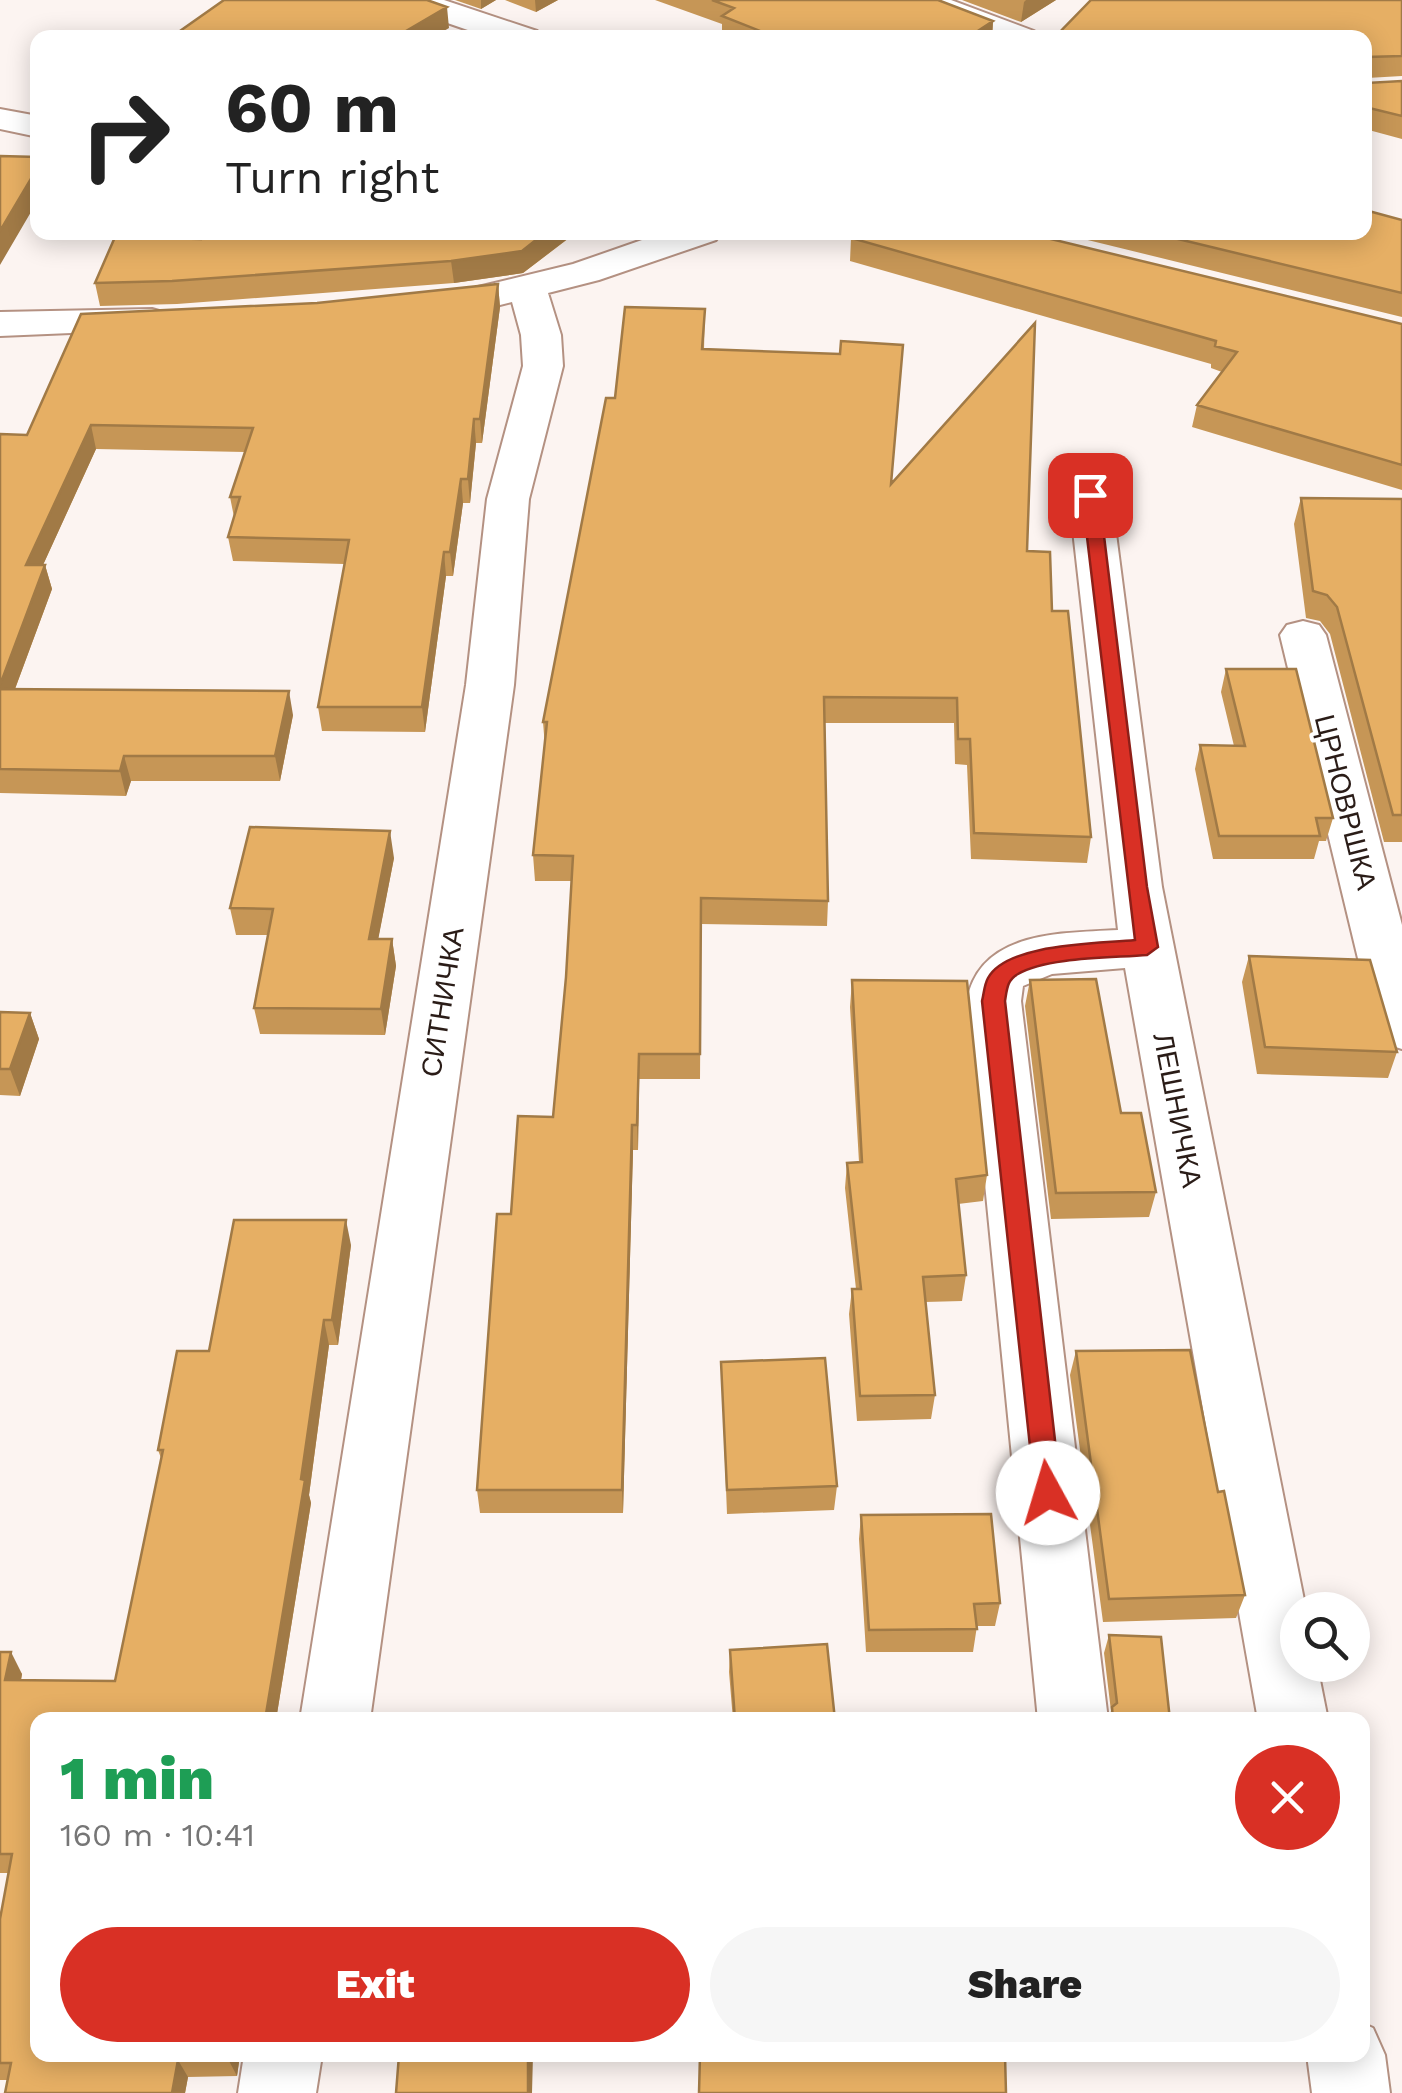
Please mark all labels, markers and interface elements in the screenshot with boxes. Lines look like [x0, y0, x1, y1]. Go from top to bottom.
text: 60 m [225, 67, 399, 149]
icon: right [60, 70, 190, 200]
text: Turn right [225, 151, 439, 204]
pin [1048, 453, 1133, 538]
icon: arrive [1063, 468, 1118, 523]
street label: ЦРНОВРШКА [1308, 711, 1383, 893]
street label: СИТНИЧКА [414, 924, 471, 1079]
street label: ЛЕШНИЧКА [1146, 1030, 1209, 1190]
position arrow [996, 1441, 1100, 1545]
map controls [1280, 1592, 1370, 1682]
button: search [1280, 1592, 1370, 1682]
text: 1 min [60, 1743, 214, 1814]
button: close [1235, 1745, 1340, 1850]
text: 160 m · 10:41 [60, 1816, 255, 1854]
button: Exit [60, 1927, 690, 2042]
button: Share [710, 1927, 1340, 2042]

